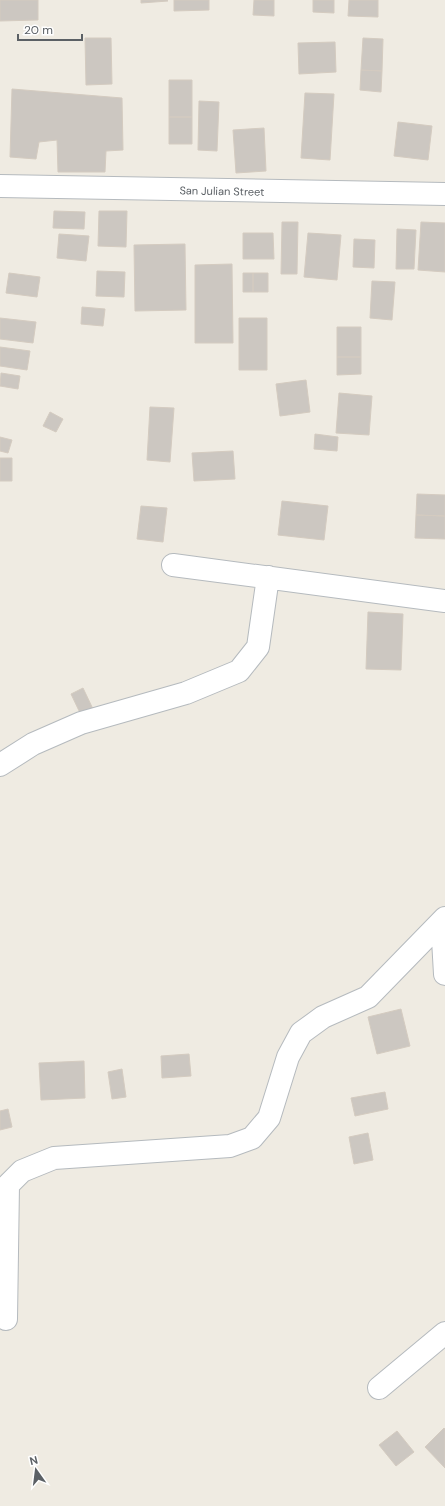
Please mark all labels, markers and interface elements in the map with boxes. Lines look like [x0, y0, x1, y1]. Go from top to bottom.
scale bar [18, 16, 82, 42]
text: 20 m [24, 22, 53, 38]
street label: San Julian Street [179, 183, 265, 199]
north arrow [16, 1450, 56, 1490]
text: N [28, 1453, 39, 1468]

